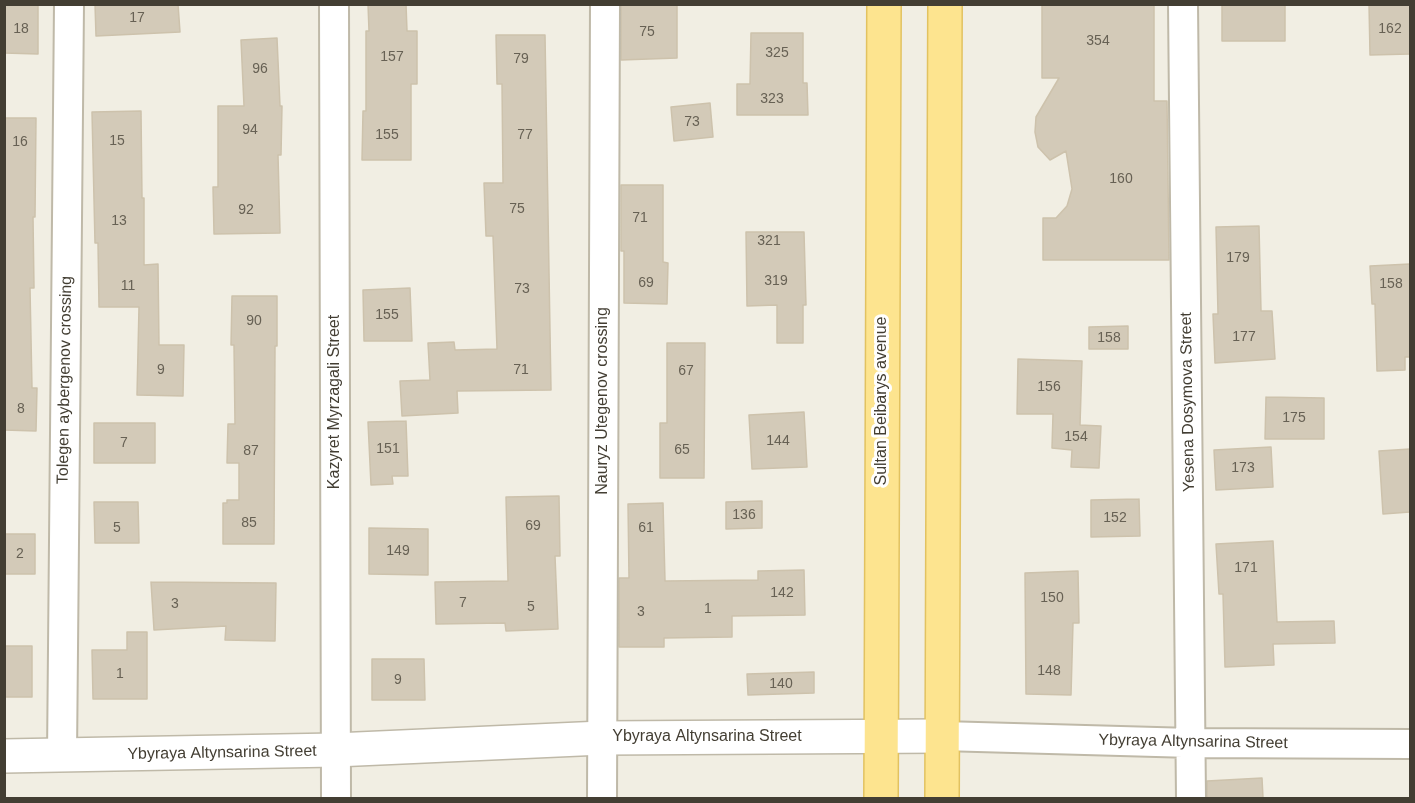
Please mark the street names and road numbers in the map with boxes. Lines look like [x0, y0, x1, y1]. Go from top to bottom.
street label: Tolegen aybergenov crossing [54, 276, 76, 484]
street label: Nauryz Utegenov crossing [593, 307, 613, 495]
street label: Yesena Dosymova Street [1177, 312, 1199, 492]
street label: Kazyret Myrzagali Street [325, 315, 345, 489]
street label: Sultan Beibarys avenue [872, 316, 892, 485]
street label: Ybyraya Altynsarina Street [612, 727, 802, 747]
street label: Ybyraya Altynsarina Street [1098, 731, 1288, 753]
street label: Ybyraya Altynsarina Street [127, 742, 317, 764]

